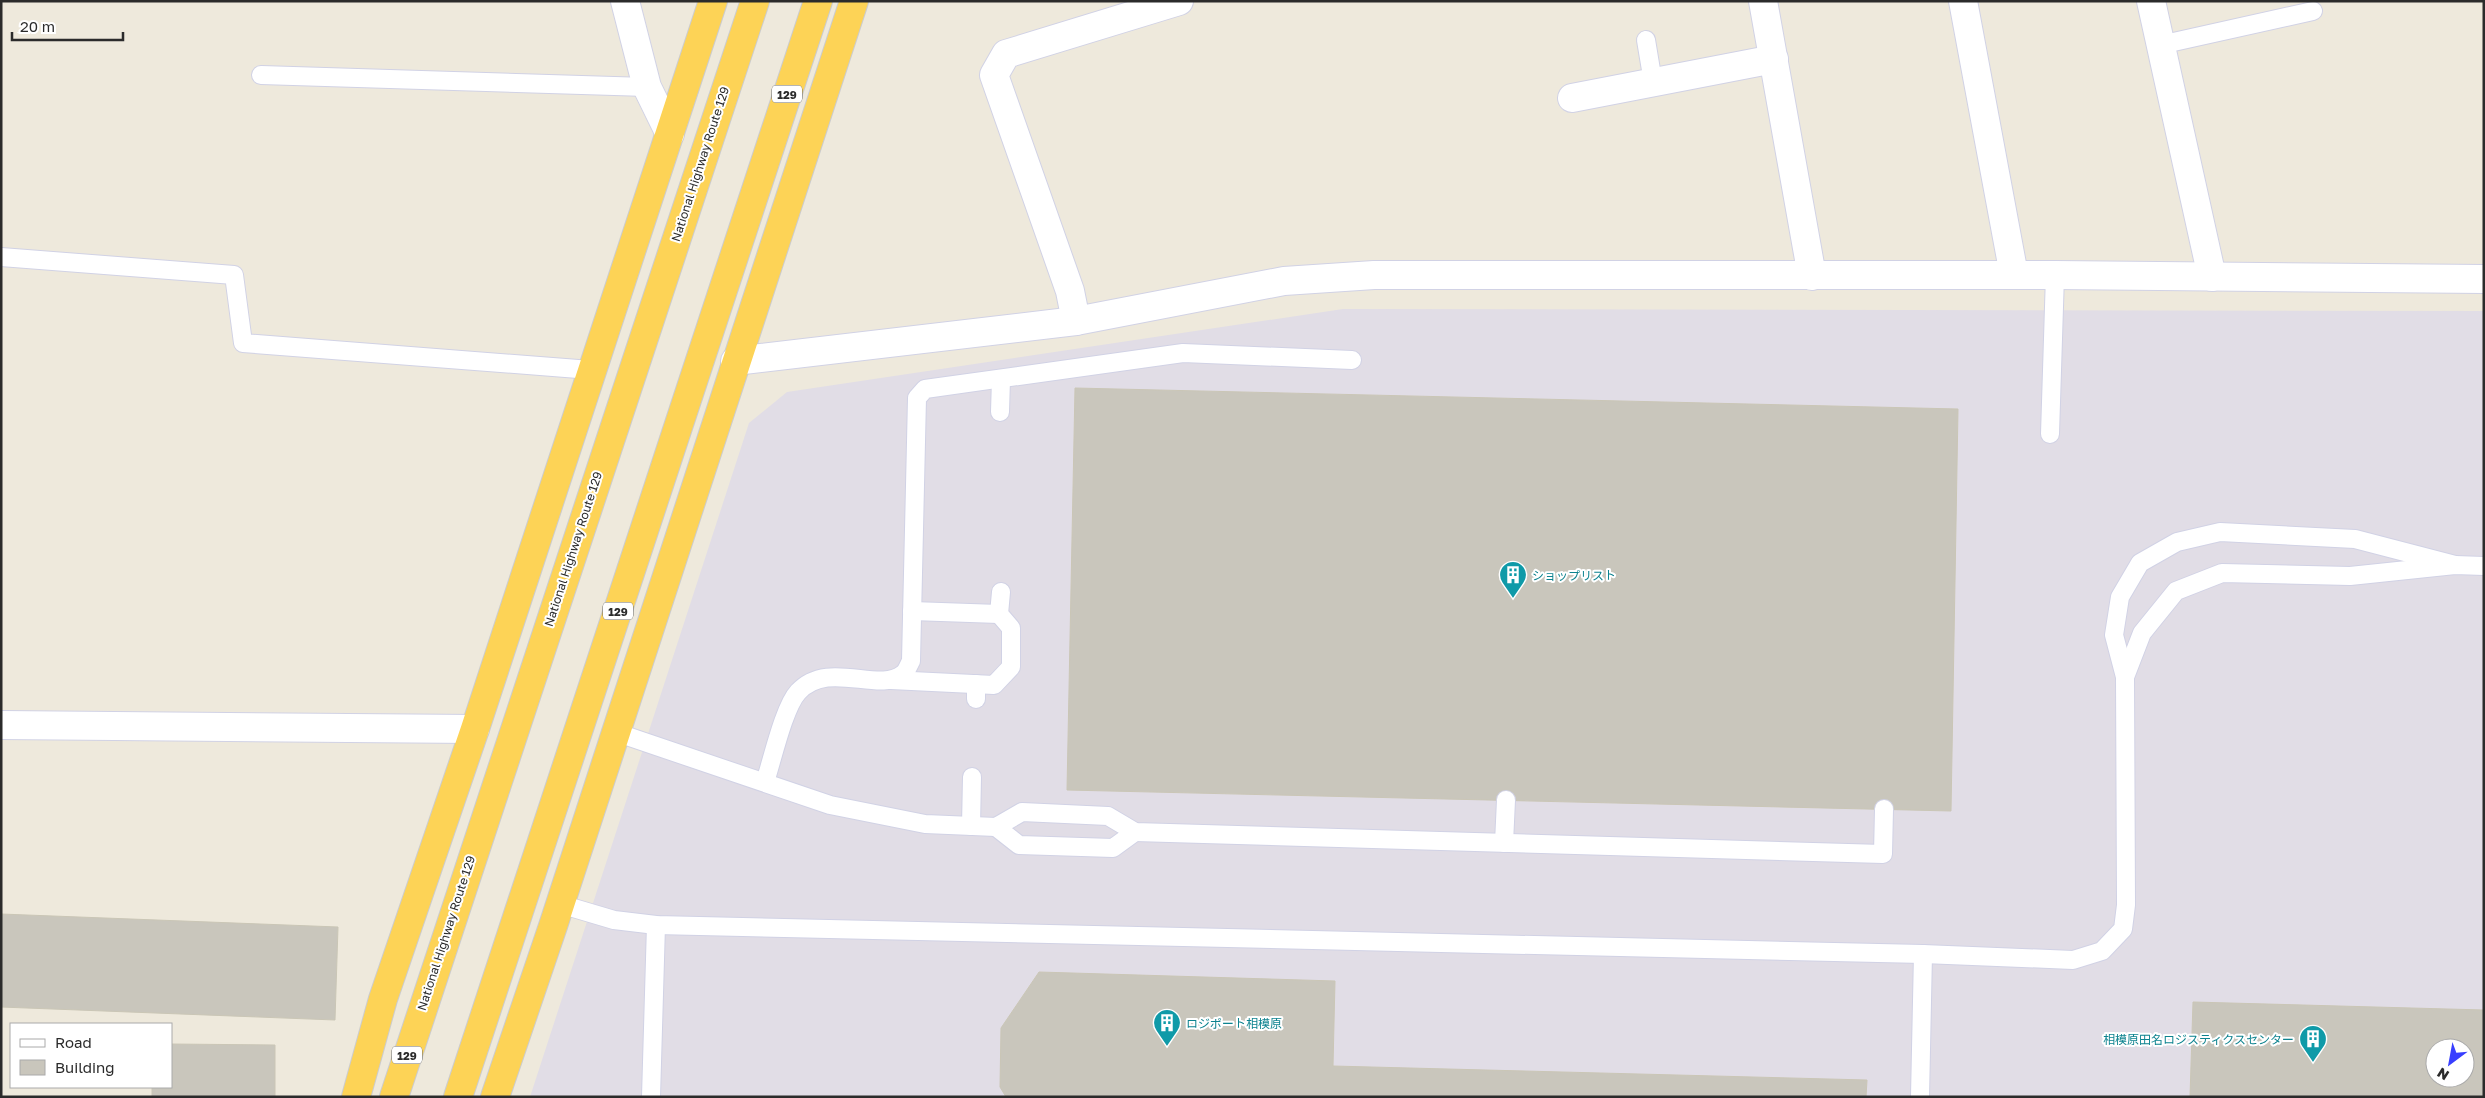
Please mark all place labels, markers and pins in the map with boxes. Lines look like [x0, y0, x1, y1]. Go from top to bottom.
building icon: ショップリスト [1498, 560, 1528, 599]
place label: ショップリスト [1532, 568, 1616, 583]
building icon: ロジポート相模原 [1152, 1008, 1182, 1047]
place label: ロジポート相模原 [1186, 1016, 1282, 1031]
building icon: 相模原田名ロジスティクスセンター [2298, 1024, 2328, 1063]
place label: 相模原田名ロジスティクスセンター [2103, 1032, 2294, 1047]

